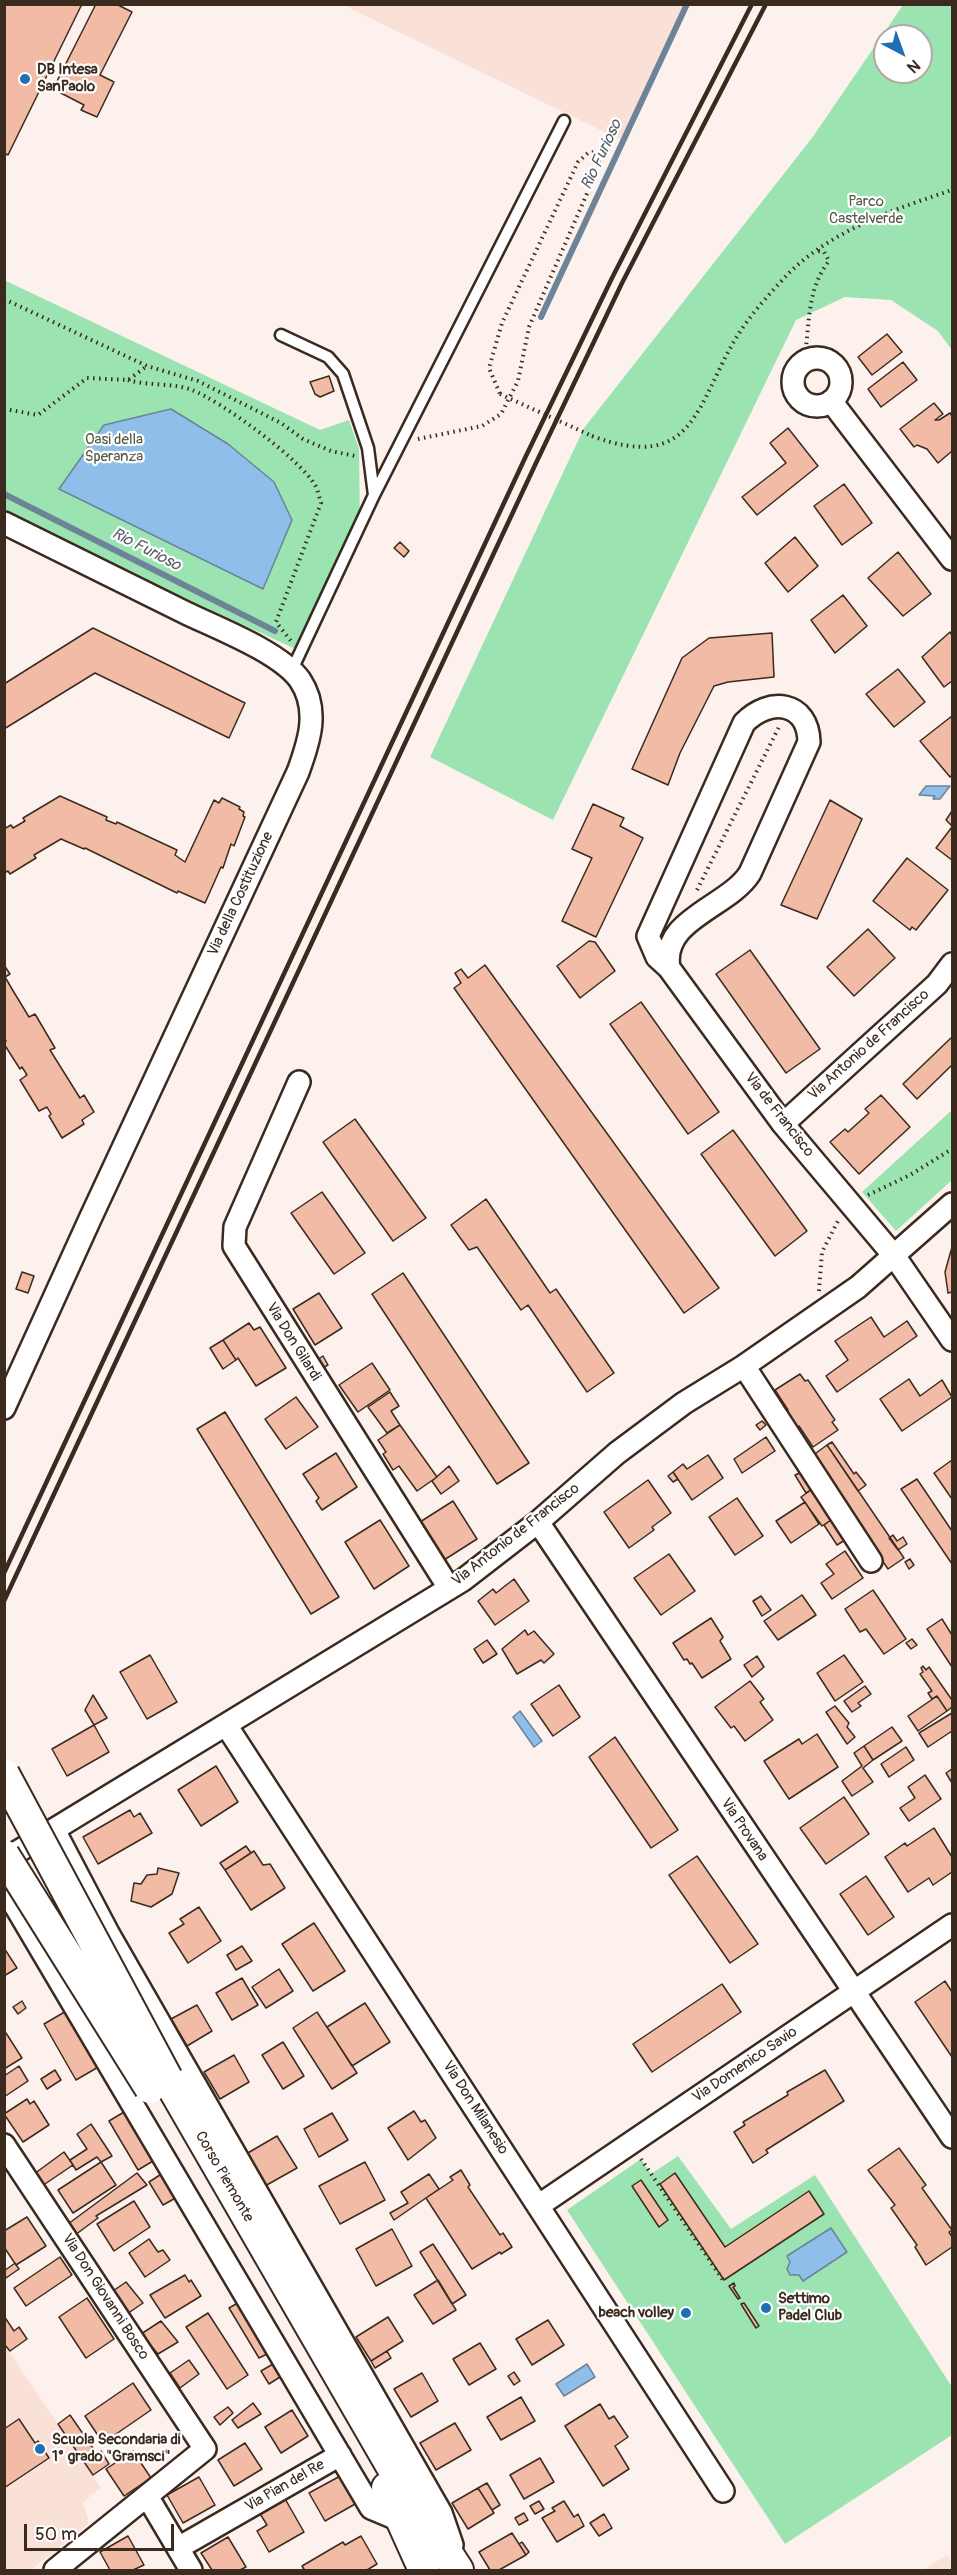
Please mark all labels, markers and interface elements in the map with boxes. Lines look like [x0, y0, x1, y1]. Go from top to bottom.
north arrow [873, 24, 933, 84]
text: N [903, 55, 924, 77]
place label: DB Intesa SanPaolo [37, 61, 98, 96]
marker: DB Intesa SanPaolo [18, 72, 32, 86]
water label: Rio Furioso [578, 117, 626, 193]
park label: Parco Castelverde [829, 193, 903, 228]
park label: Oasi della Speranza [85, 431, 143, 466]
water label: Rio Furioso [108, 524, 184, 576]
street label: Via della Costituzione [204, 829, 278, 959]
street label: Via Antonio de Francisco [805, 986, 933, 1104]
street label: Via de Francisco [740, 1069, 818, 1161]
street label: Via Don Gilardi [262, 1299, 324, 1385]
street label: Via Antonio de Francisco [449, 1480, 583, 1590]
street label: Via Provana [716, 1795, 772, 1865]
street label: Via Domenico Savio [689, 2023, 801, 2107]
street label: Via Don Milanesio [438, 2058, 512, 2158]
street label: Corso Piemonte [191, 2128, 257, 2226]
street label: Via Don Giovanni Bosco [57, 2231, 153, 2363]
place label: Settimo Padel Club [778, 2290, 842, 2325]
marker: Settimo Padel Club [759, 2301, 773, 2315]
place label: beach volley [599, 2304, 674, 2322]
marker: beach volley [679, 2306, 693, 2320]
place label: Scuola Secondaria di 1° grado "Gramsci" [52, 2431, 181, 2466]
marker: Scuola Secondaria di 1° grado "Gramsci" [33, 2442, 47, 2456]
street label: Via Pian del Re [242, 2456, 328, 2516]
scale bar [27, 2512, 177, 2550]
text: 50 m [35, 2523, 77, 2546]

